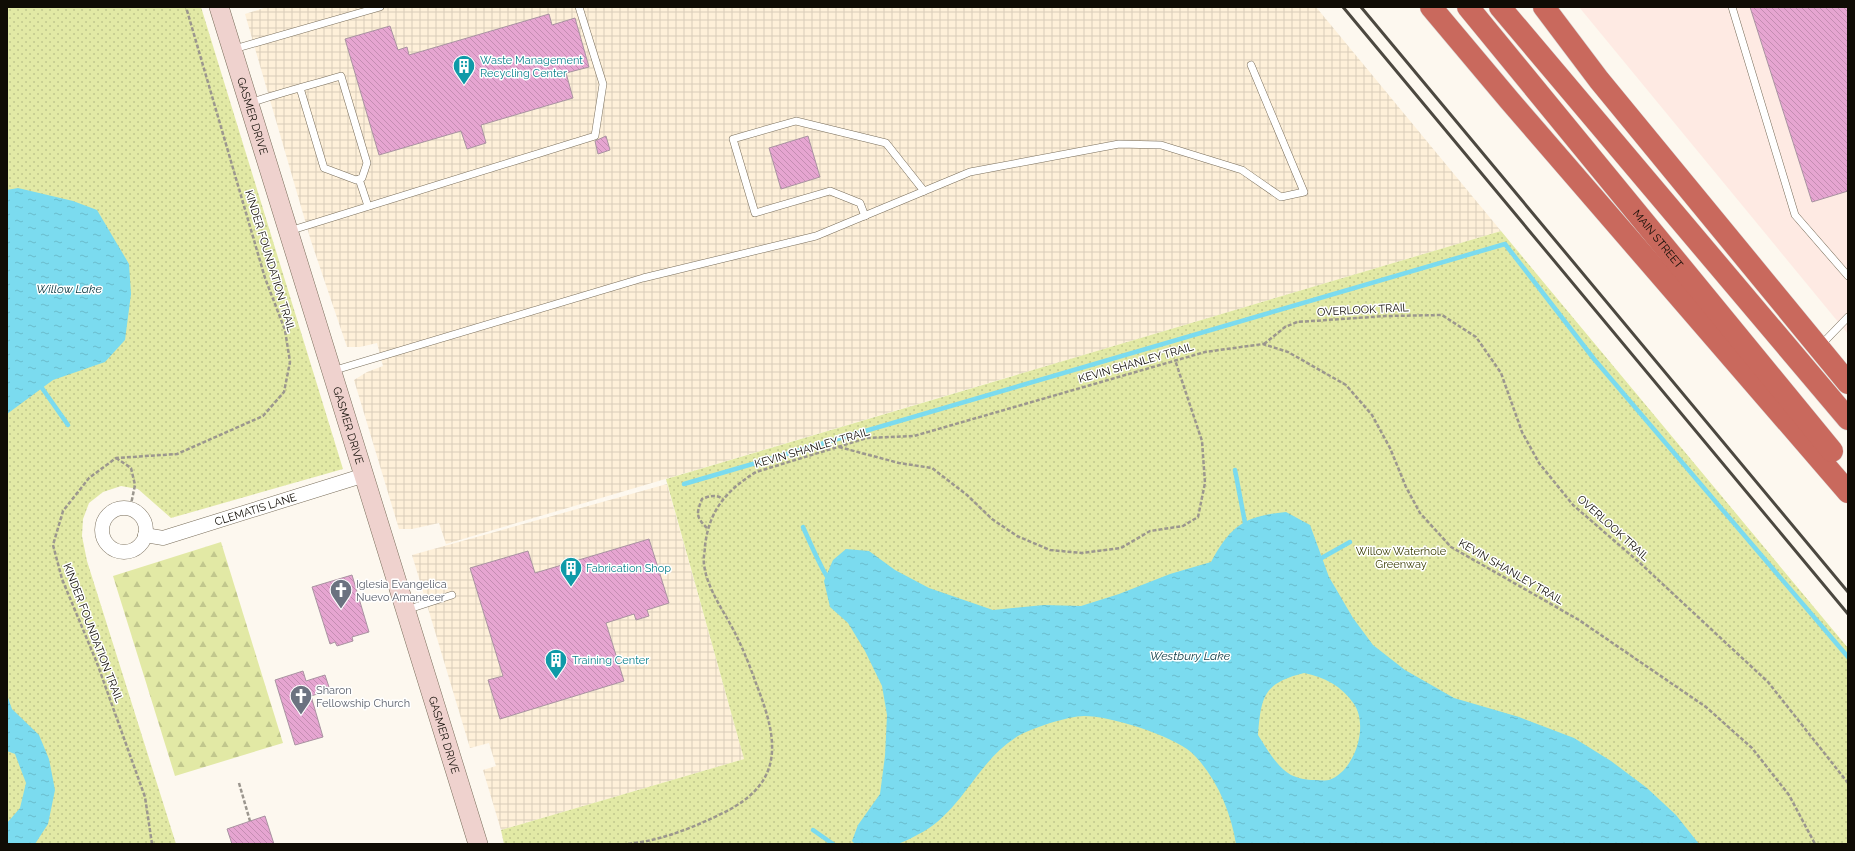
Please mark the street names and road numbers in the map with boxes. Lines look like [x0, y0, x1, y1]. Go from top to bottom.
street label: GASMER DRIVE [235, 76, 271, 156]
street label: KINDER FOUNDATION TRAIL [242, 189, 298, 334]
street label: MAIN STREET [1630, 207, 1686, 271]
street label: OVERLOOK TRAIL [1317, 301, 1410, 319]
street label: KEVIN SHANLEY TRAIL [1077, 340, 1195, 386]
street label: GASMER DRIVE [330, 385, 367, 466]
street label: KEVIN SHANLEY TRAIL [753, 425, 871, 471]
street label: CLEMATIS LANE [213, 490, 298, 528]
street label: OVERLOOK TRAIL [1575, 492, 1652, 564]
street label: KEVIN SHANLEY TRAIL [1456, 537, 1566, 608]
street label: KINDER FOUNDATION TRAIL [60, 562, 126, 705]
street label: GASMER DRIVE [426, 695, 462, 775]

